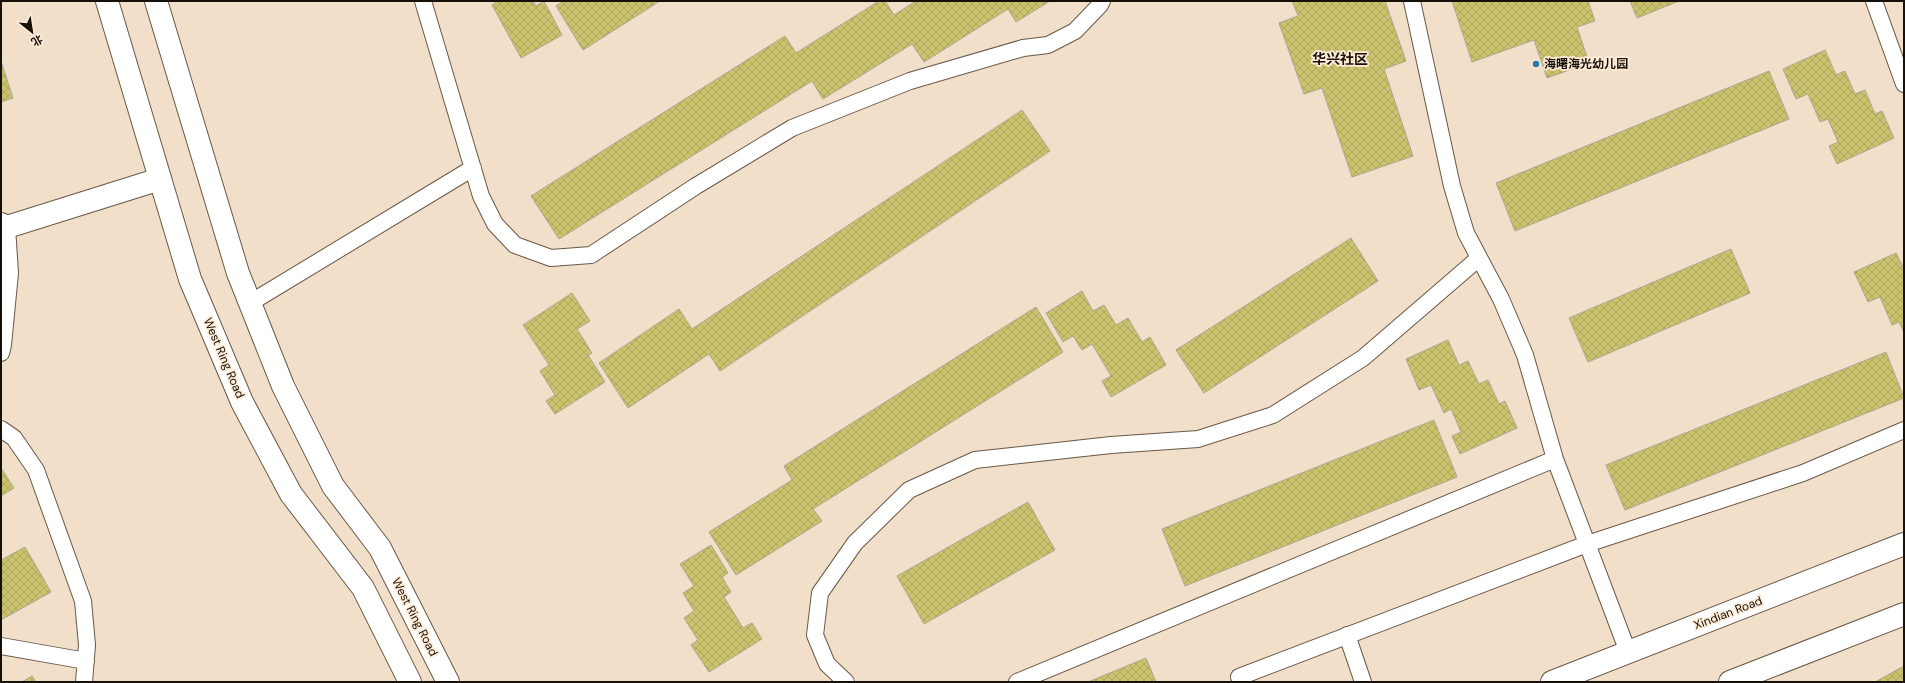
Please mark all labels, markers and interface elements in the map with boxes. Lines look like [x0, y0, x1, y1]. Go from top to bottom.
north arrow [12, 12, 52, 52]
text: 北 [29, 32, 45, 49]
district label: 华兴社区 [1312, 50, 1368, 68]
place label: 海曙海光幼儿园 [1544, 56, 1628, 72]
marker: 海曙海光幼儿园 [1531, 59, 1541, 69]
street label: West Ring Road [200, 315, 248, 401]
street label: West Ring Road [388, 575, 442, 659]
street label: Xindian Road [1692, 593, 1764, 633]

